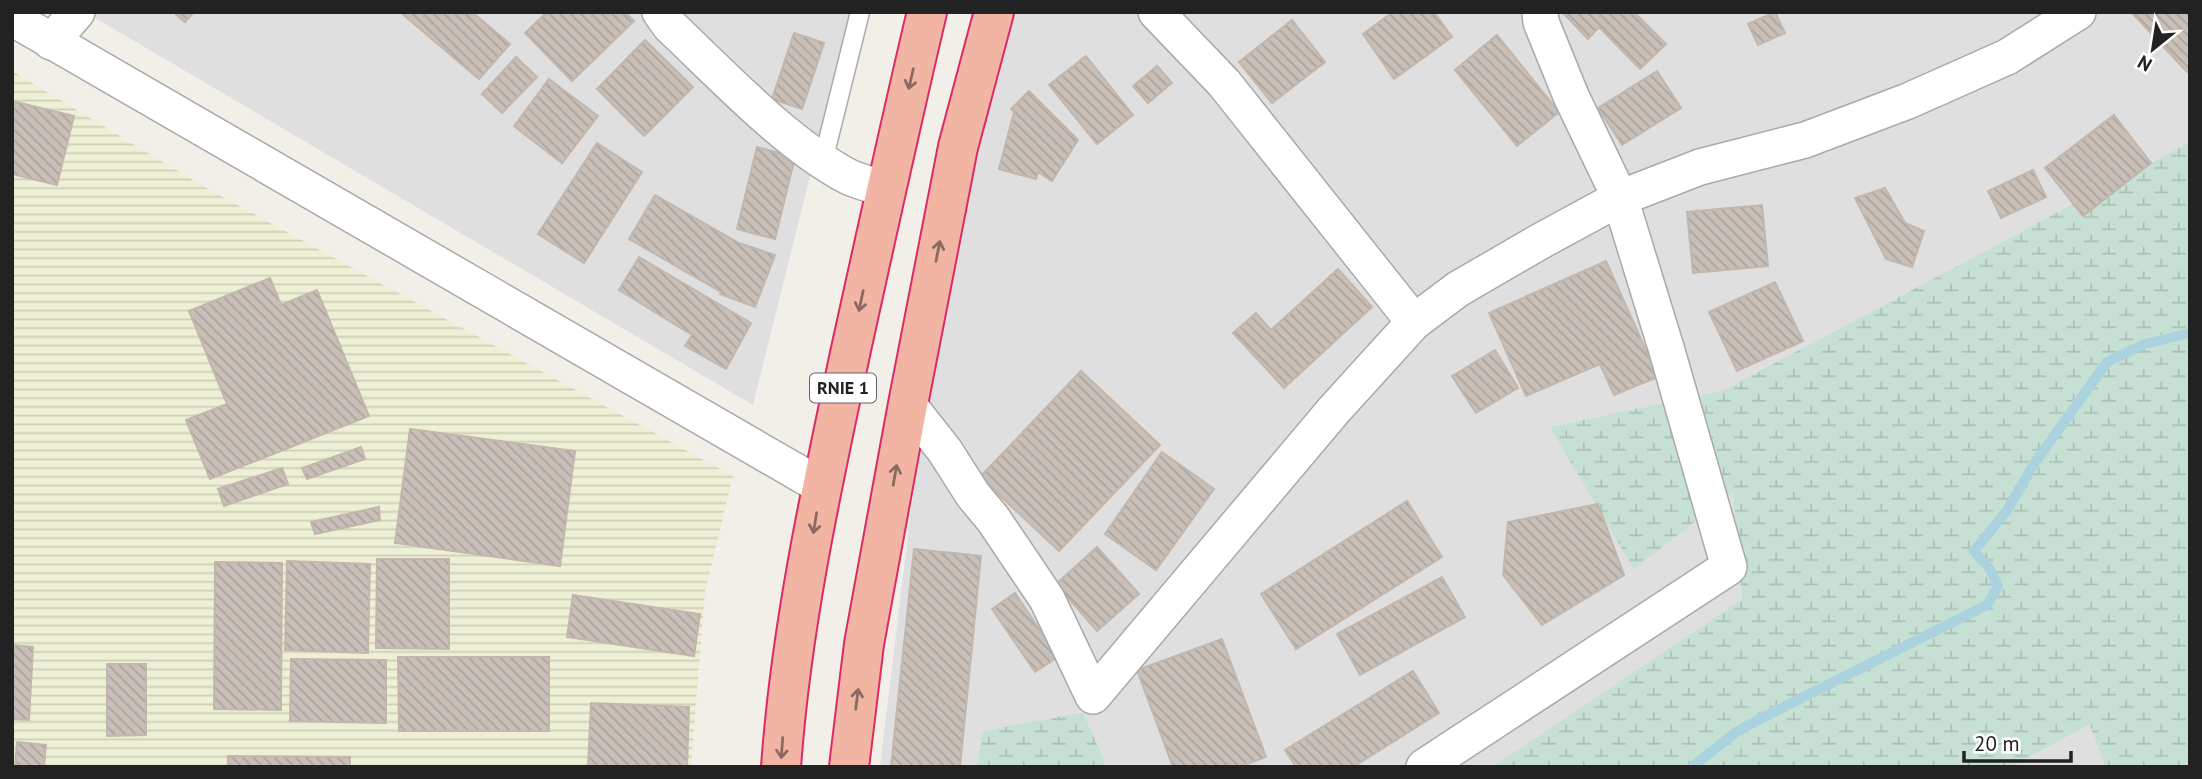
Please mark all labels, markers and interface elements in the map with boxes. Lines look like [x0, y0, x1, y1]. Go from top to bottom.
north arrow [2118, 14, 2188, 84]
text: N [2133, 50, 2156, 77]
one-way arrow [904, 67, 917, 90]
one-way arrow [931, 240, 945, 263]
one-way arrow [854, 289, 868, 312]
road number: RNIE 1 [810, 374, 876, 402]
one-way arrow [889, 464, 902, 487]
one-way arrow [808, 511, 821, 534]
one-way arrow [851, 688, 864, 711]
scale bar [1964, 720, 2071, 764]
text: 20 m [1974, 730, 2020, 757]
one-way arrow [775, 736, 788, 759]

